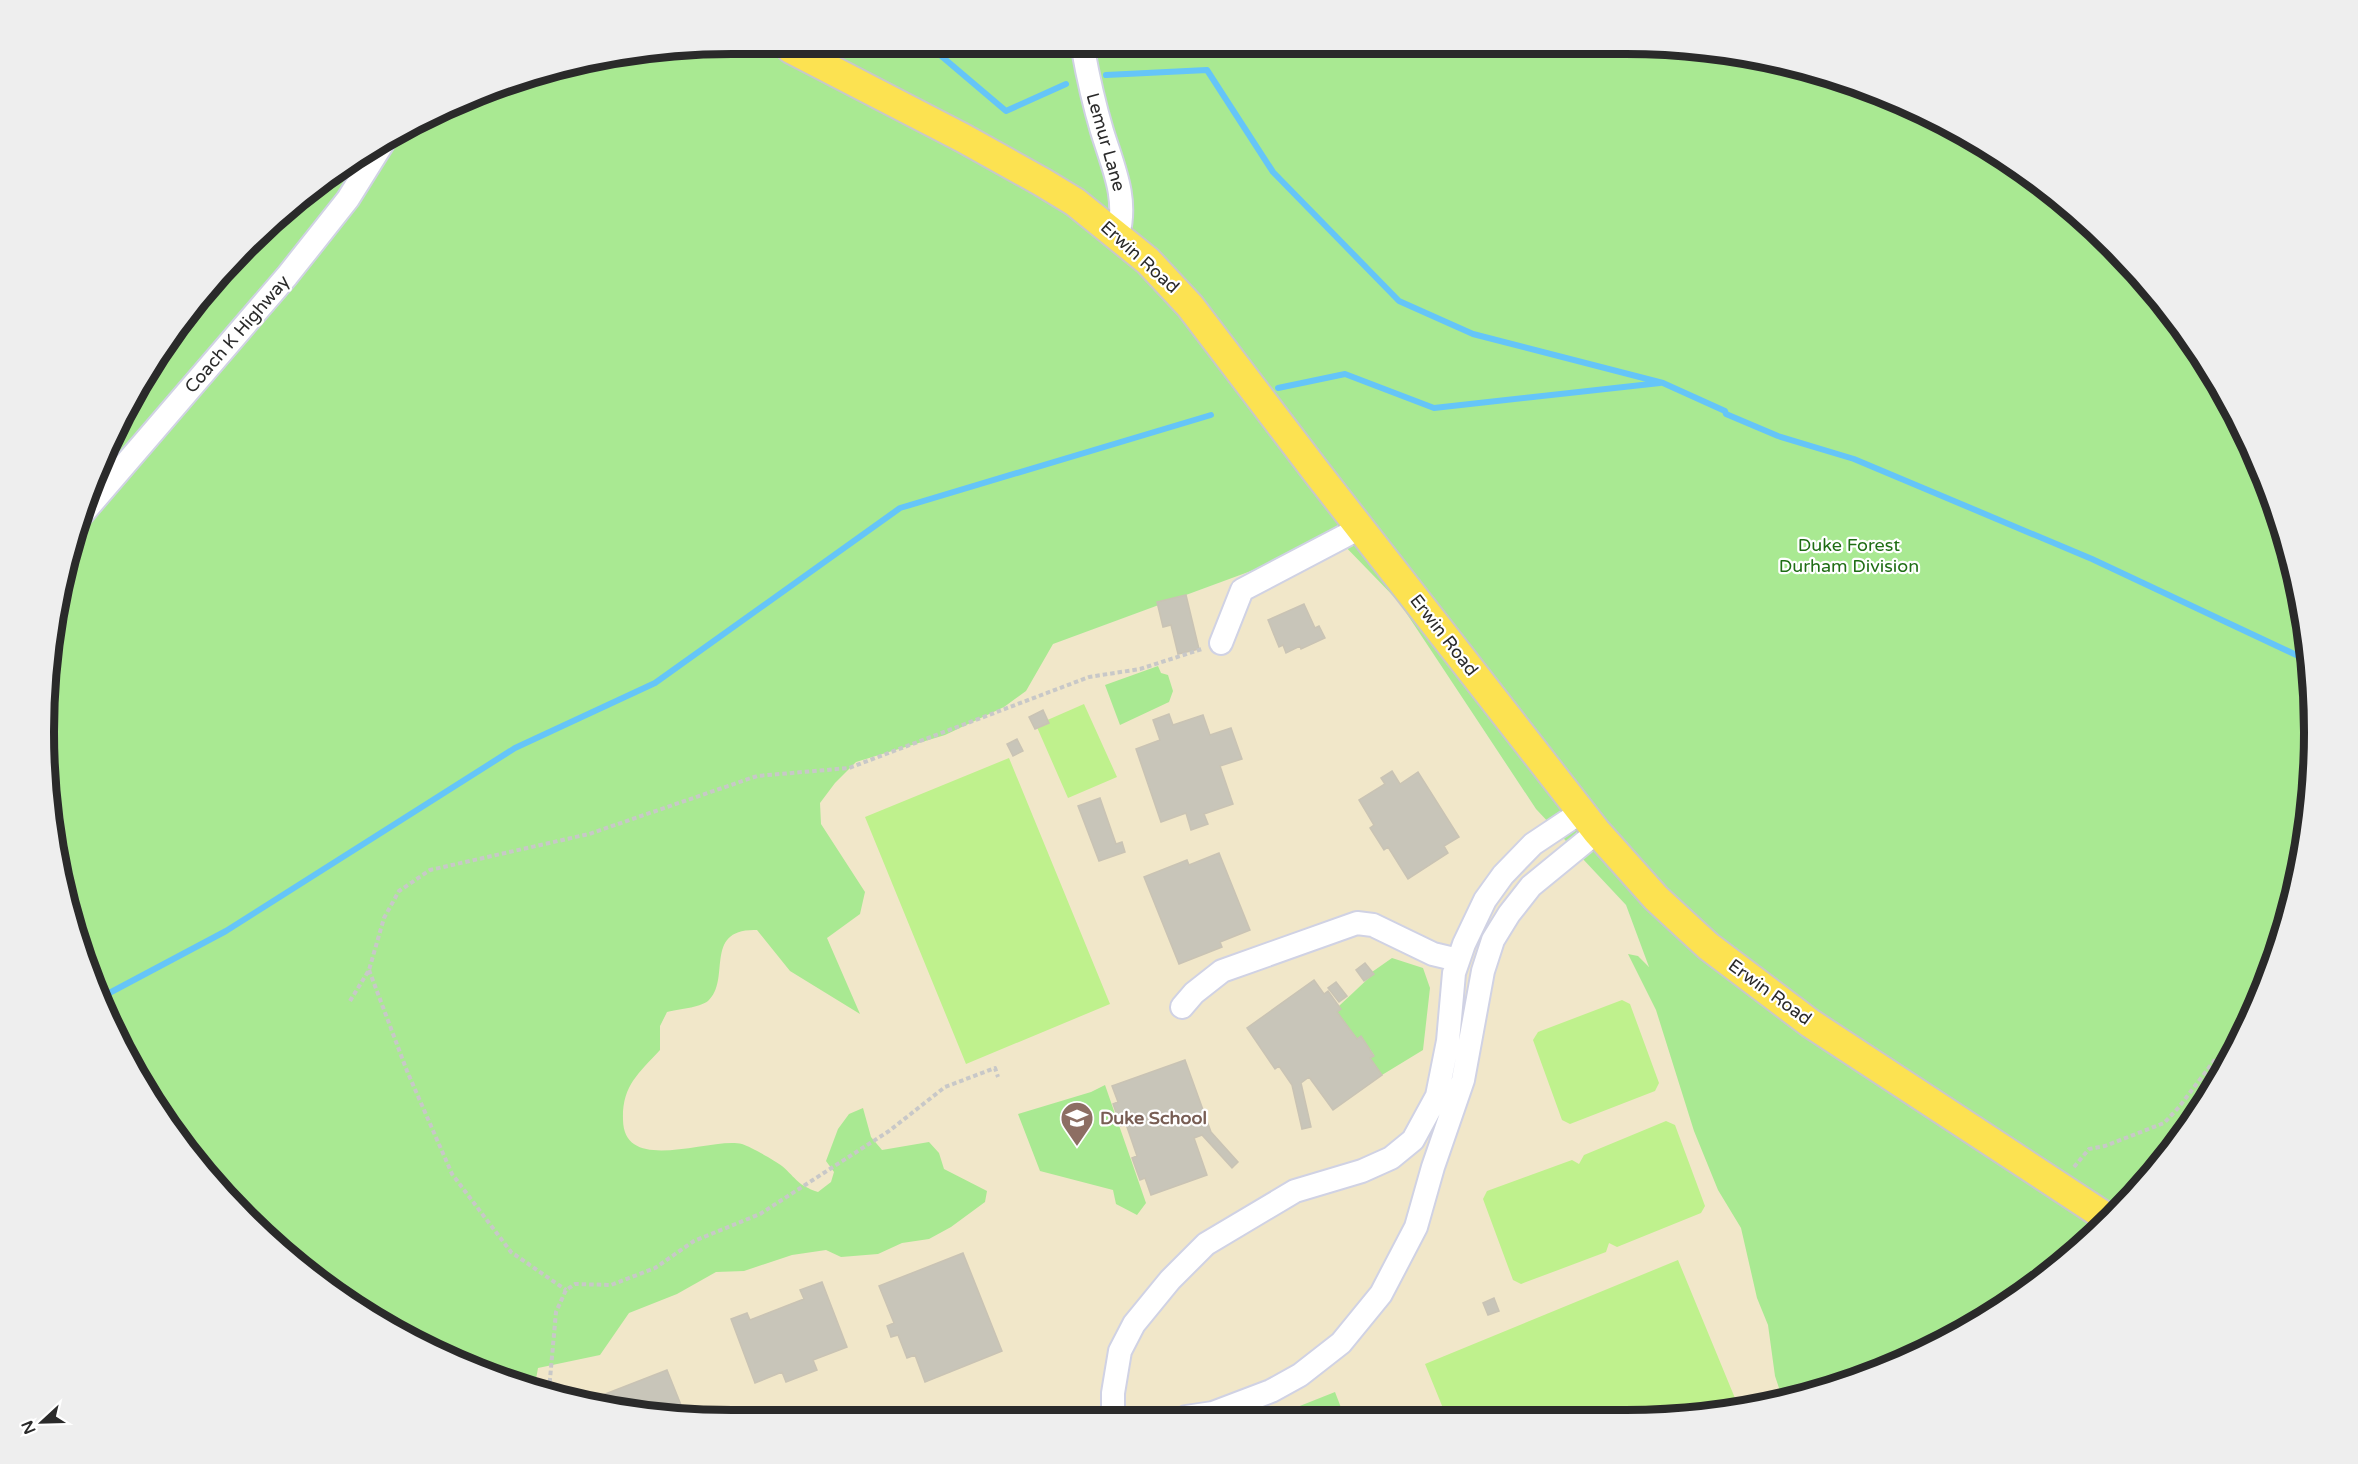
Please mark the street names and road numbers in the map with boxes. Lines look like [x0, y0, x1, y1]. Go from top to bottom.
street label: Lemur Lane [1081, 90, 1131, 194]
street label: Erwin Road [1096, 216, 1184, 298]
street label: Coach K Highway [180, 270, 294, 397]
street label: Erwin Road [1405, 590, 1483, 680]
street label: Erwin Road [1724, 954, 1816, 1030]

